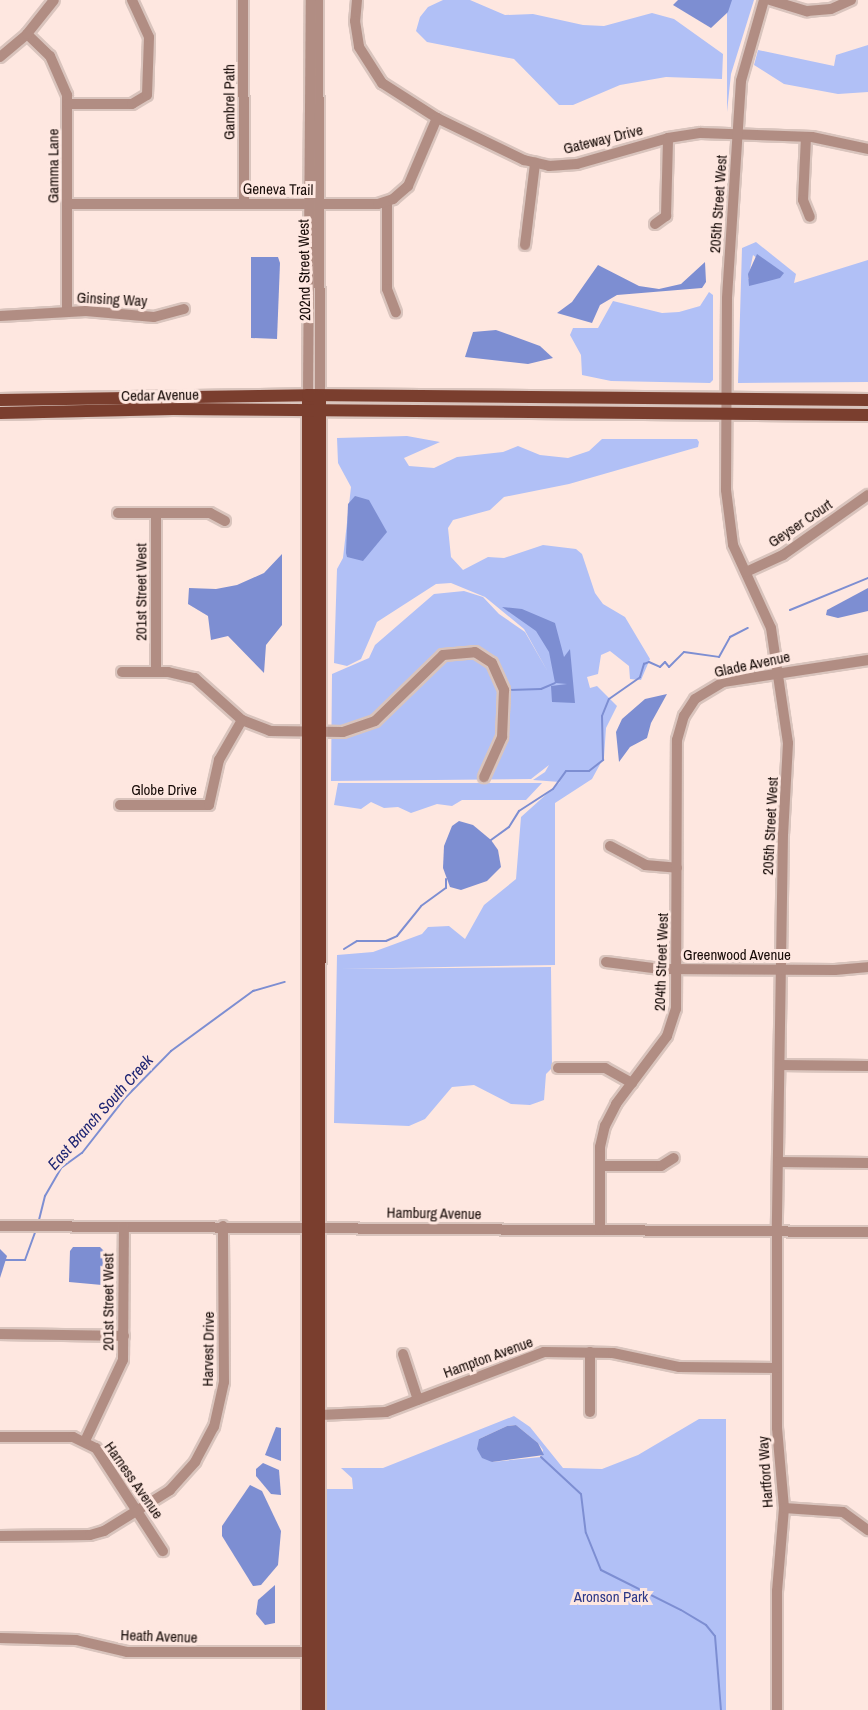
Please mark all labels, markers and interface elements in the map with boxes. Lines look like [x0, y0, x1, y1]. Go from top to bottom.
street label: Gambrel Path [220, 64, 238, 140]
street label: Gateway Drive [561, 120, 645, 158]
street label: Gamma Lane [44, 129, 62, 203]
street label: 205th Street West [706, 154, 730, 254]
street label: Geneva Trail [243, 179, 313, 199]
street label: 202nd Street West [294, 219, 314, 321]
street label: Ginsing Way [76, 288, 148, 310]
street label: Cedar Avenue [121, 385, 199, 405]
street label: Geyser Court [765, 495, 835, 551]
street label: 201st Street West [132, 543, 150, 641]
street label: Glade Avenue [712, 647, 792, 681]
street label: 205th Street West [758, 776, 782, 876]
street label: Globe Drive [131, 781, 197, 799]
street label: 204th Street West [650, 913, 672, 1011]
street label: Greenwood Avenue [683, 946, 791, 964]
water label: East Branch South Creek [43, 1051, 157, 1173]
street label: Hamburg Avenue [386, 1203, 482, 1223]
street label: 201st Street West [99, 1253, 117, 1351]
street label: Harvest Drive [198, 1311, 218, 1387]
street label: Hampton Avenue [440, 1332, 536, 1382]
street label: Hartford Way [754, 1435, 776, 1509]
street label: Harness Avenue [101, 1438, 167, 1522]
park label: Aronson Park [574, 1588, 648, 1606]
street label: Heath Avenue [120, 1626, 198, 1646]

